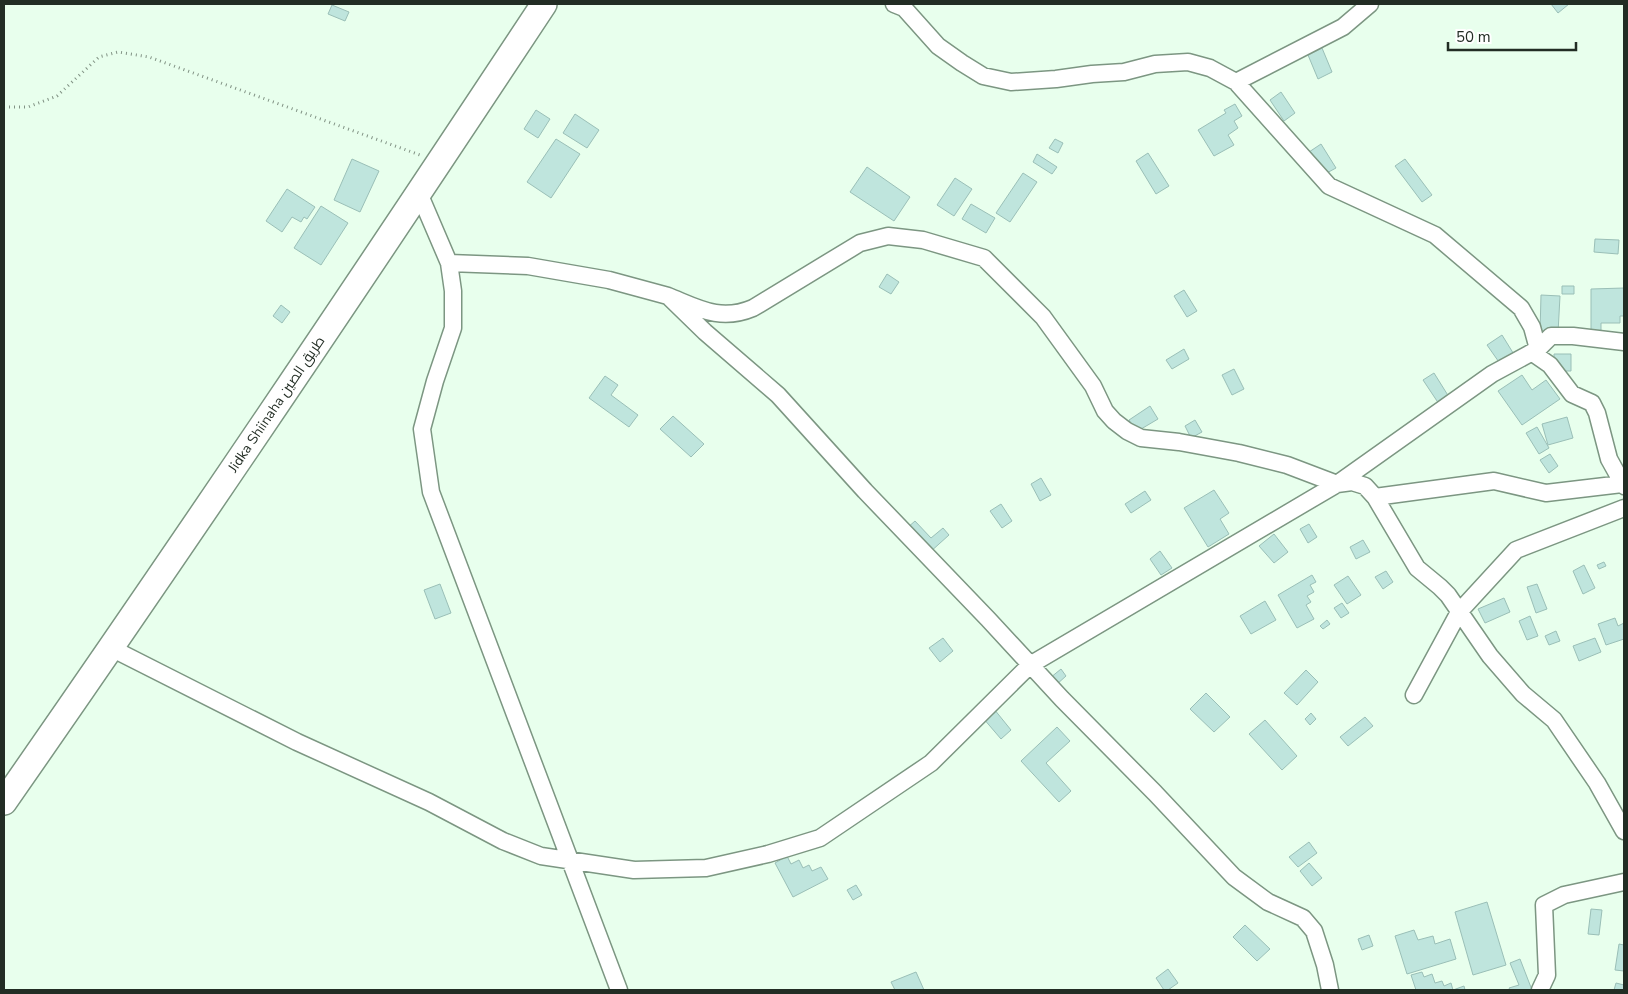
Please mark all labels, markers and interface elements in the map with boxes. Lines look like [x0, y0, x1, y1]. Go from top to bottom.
scale bar [1448, 20, 1576, 52]
text: 50 m [1456, 27, 1491, 47]
street label: Jidka Shiinaha طريق الصين [223, 332, 329, 477]

